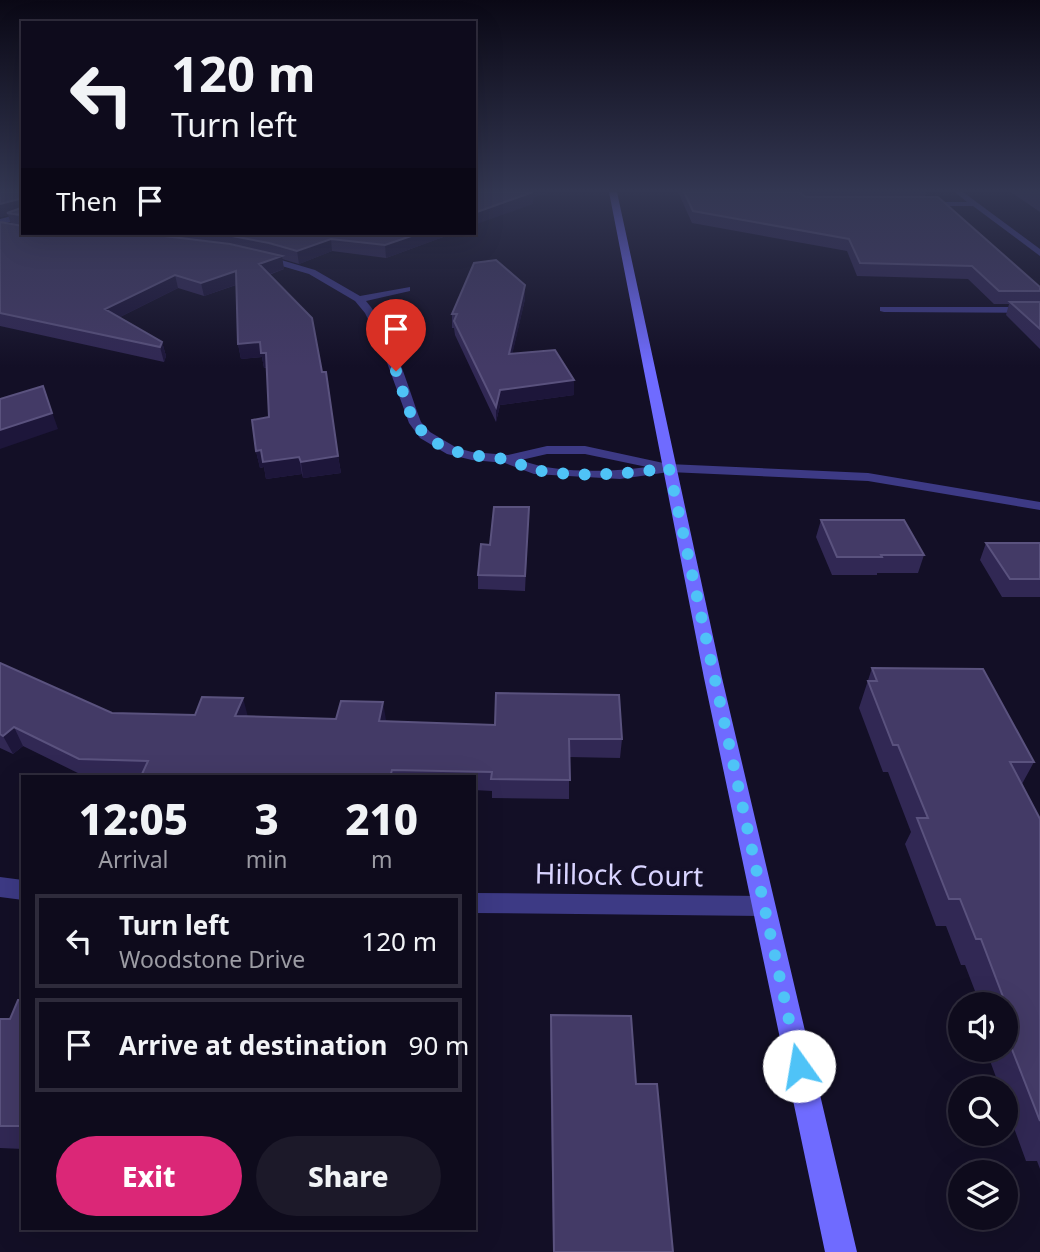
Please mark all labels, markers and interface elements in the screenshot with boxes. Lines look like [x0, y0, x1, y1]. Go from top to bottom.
text: 120 m [171, 40, 316, 106]
icon: left [56, 49, 147, 140]
text: Turn left [171, 103, 297, 146]
icon: arrive [131, 182, 169, 220]
text: Then [56, 183, 117, 219]
pin [366, 299, 426, 371]
icon: arrive [377, 310, 415, 348]
text: 12:05 [79, 790, 188, 847]
text: 3 [254, 790, 279, 847]
text: 210 [345, 790, 418, 847]
text: Arrival [98, 843, 168, 875]
text: min [246, 843, 287, 875]
text: m [371, 843, 392, 875]
street label: Hillock Court [534, 854, 704, 894]
text: Turn left [119, 907, 230, 943]
icon: left [60, 922, 98, 960]
text: 120 m [361, 923, 437, 959]
text: Woodstone Drive [119, 943, 305, 975]
map controls [948, 992, 1018, 1230]
button: sound [948, 992, 1018, 1062]
icon: arrive [60, 1026, 98, 1064]
text: Arrive at destination [119, 1027, 388, 1063]
text: 90 m [409, 1027, 469, 1063]
position arrow [762, 1029, 836, 1103]
button: search [948, 1076, 1018, 1146]
button: Exit [56, 1136, 242, 1216]
button: Share [256, 1136, 441, 1216]
button: layers [948, 1160, 1018, 1230]

